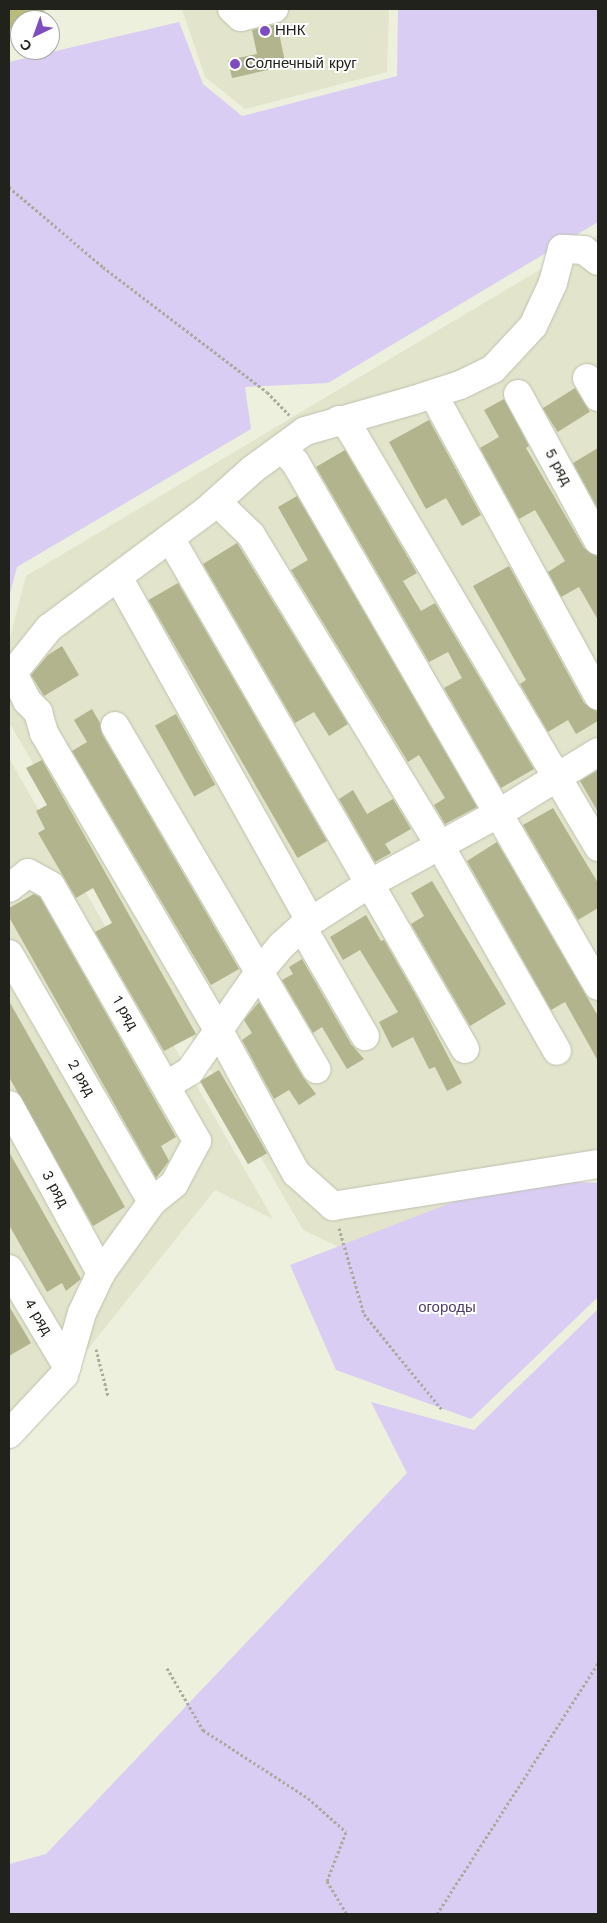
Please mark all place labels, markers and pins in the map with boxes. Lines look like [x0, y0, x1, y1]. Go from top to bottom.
place label: ННК [275, 22, 305, 40]
marker: ННК [259, 25, 271, 37]
place label: Солнечный круг [245, 55, 357, 73]
marker: Солнечный круг [229, 58, 241, 70]

